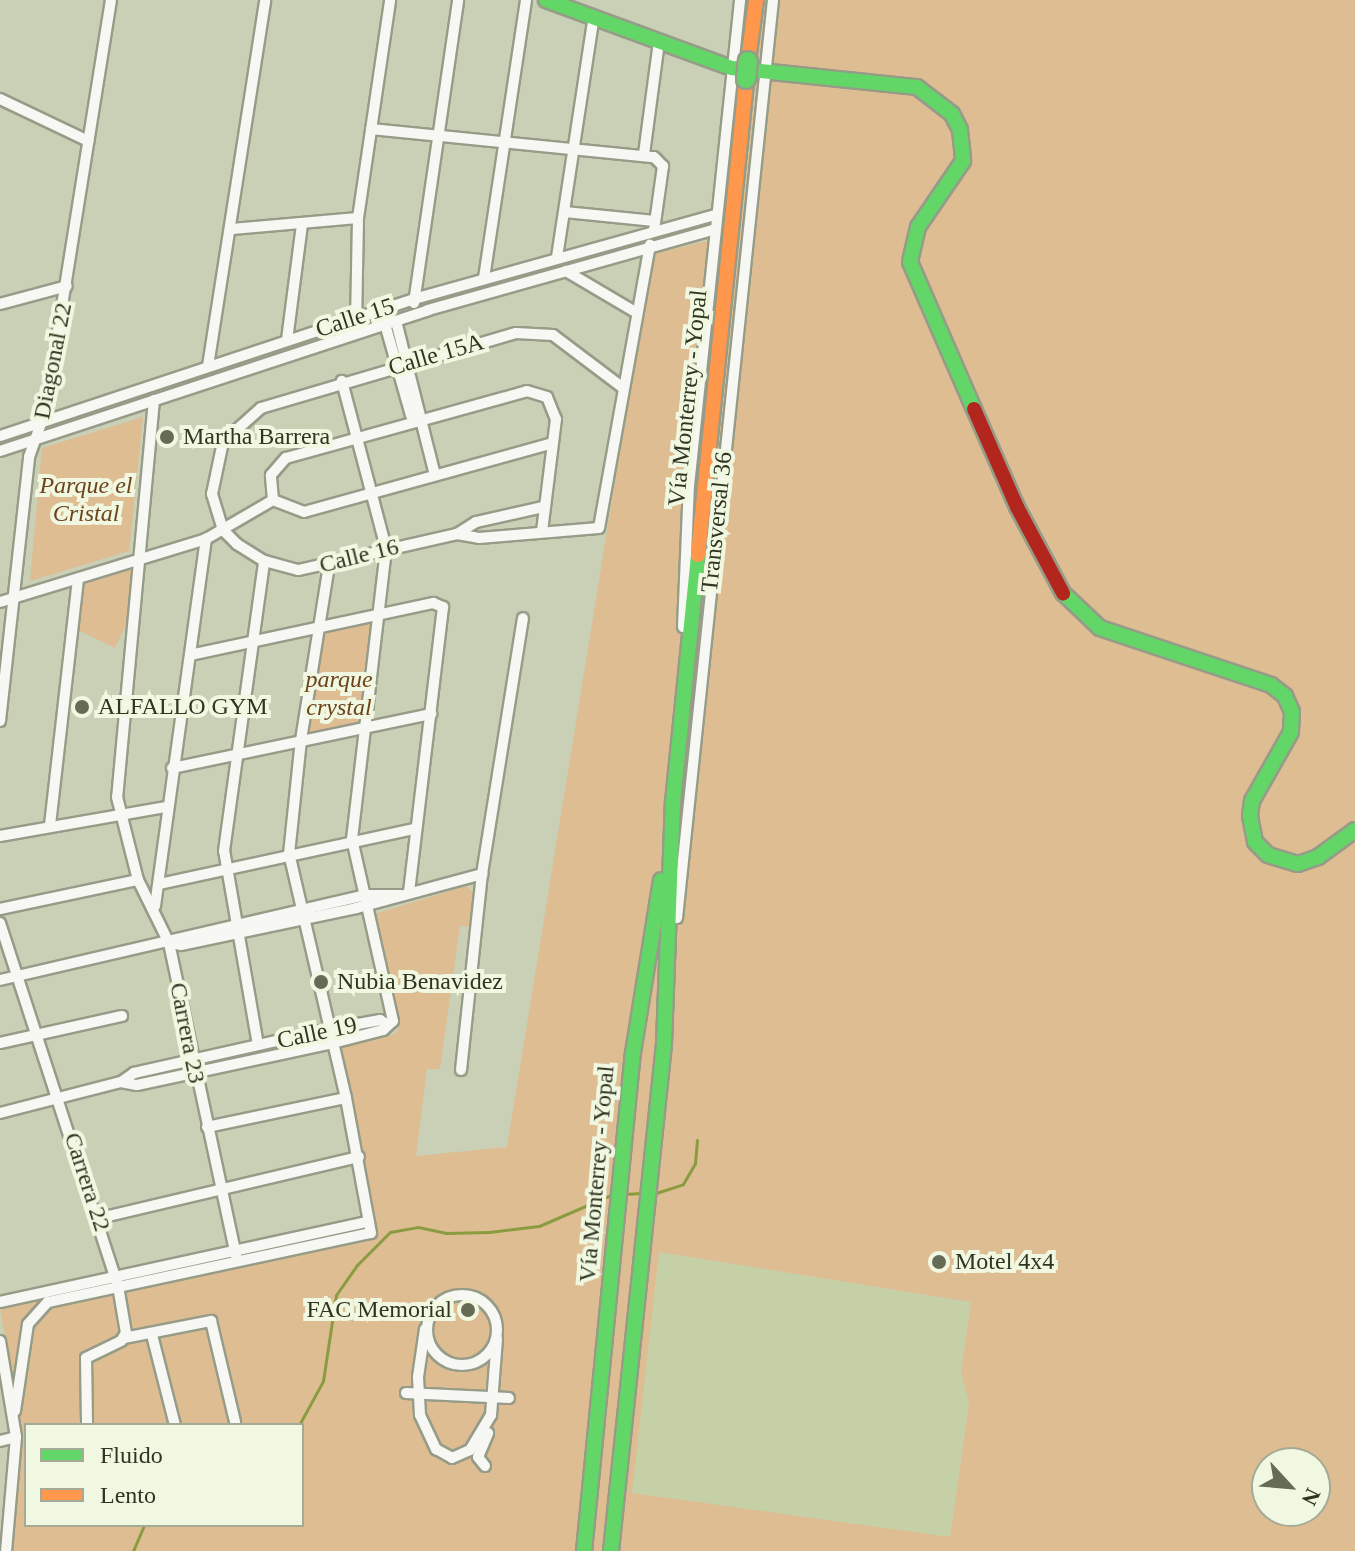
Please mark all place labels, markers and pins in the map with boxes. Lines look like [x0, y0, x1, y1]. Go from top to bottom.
place label: Martha Barrera [183, 423, 330, 451]
marker: Martha Barrera [158, 428, 176, 446]
place label: ALFALLO GYM [98, 693, 268, 721]
marker: ALFALLO GYM [73, 698, 91, 716]
place label: Nubia Benavidez [337, 968, 503, 996]
marker: Nubia Benavidez [312, 973, 330, 991]
place label: Motel 4x4 [955, 1248, 1054, 1276]
marker: Motel 4x4 [930, 1253, 948, 1271]
place label: FAC Memorial [306, 1296, 452, 1324]
marker: FAC Memorial [459, 1301, 477, 1319]

